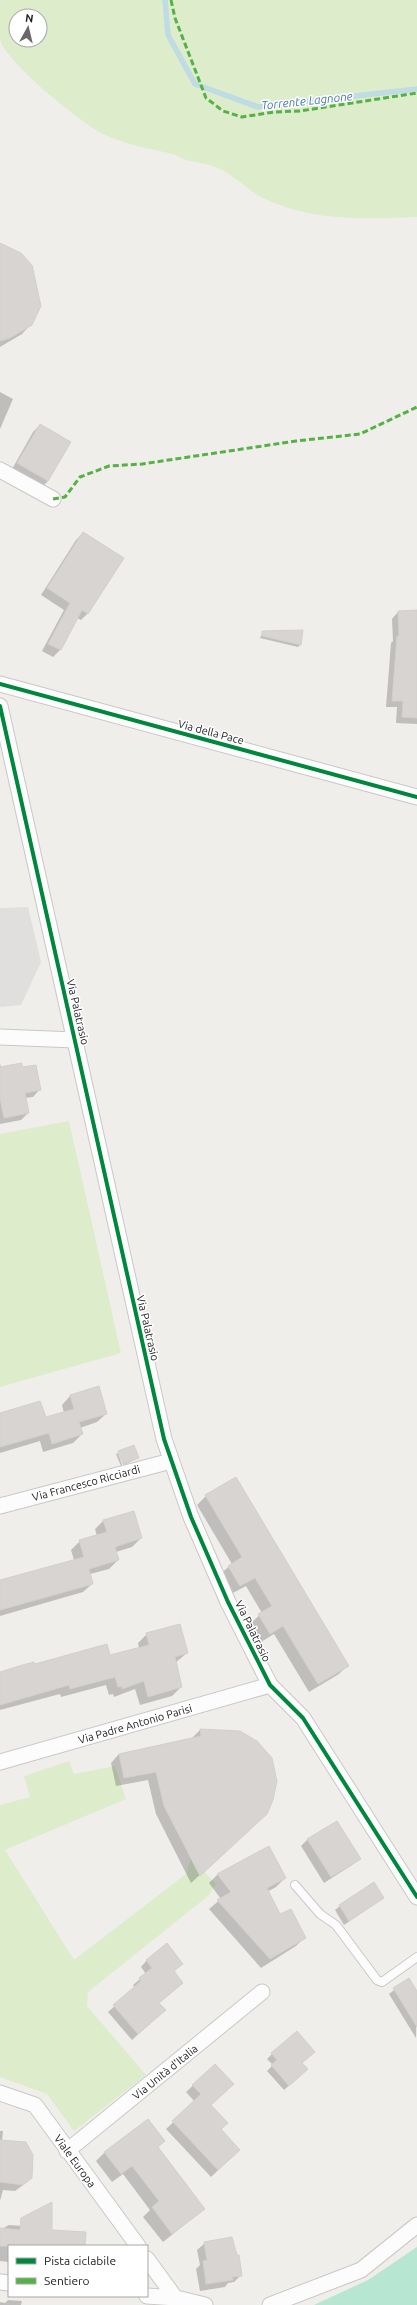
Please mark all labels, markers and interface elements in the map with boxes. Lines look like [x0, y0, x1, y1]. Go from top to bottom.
north arrow [8, 8, 48, 48]
text: N [24, 12, 34, 25]
water label: Torrente Lagnone [261, 89, 353, 112]
street label: Via della Pace [177, 717, 245, 747]
street label: Via Palatrasio [65, 978, 91, 1046]
street label: Via Palatrasio [135, 1294, 161, 1362]
street label: Via Francesco Ricciardi [31, 1463, 141, 1503]
street label: Via Palatrasio [233, 1598, 273, 1664]
street label: Via Padre Antonio Parisi [77, 1702, 193, 1746]
street label: Via Unità d'Italia [130, 2042, 200, 2102]
street label: Viale Europa [52, 2132, 98, 2190]
legend [8, 2245, 148, 2297]
text: Pista ciclabile [44, 2254, 116, 2267]
text: Sentiero [44, 2274, 90, 2287]

